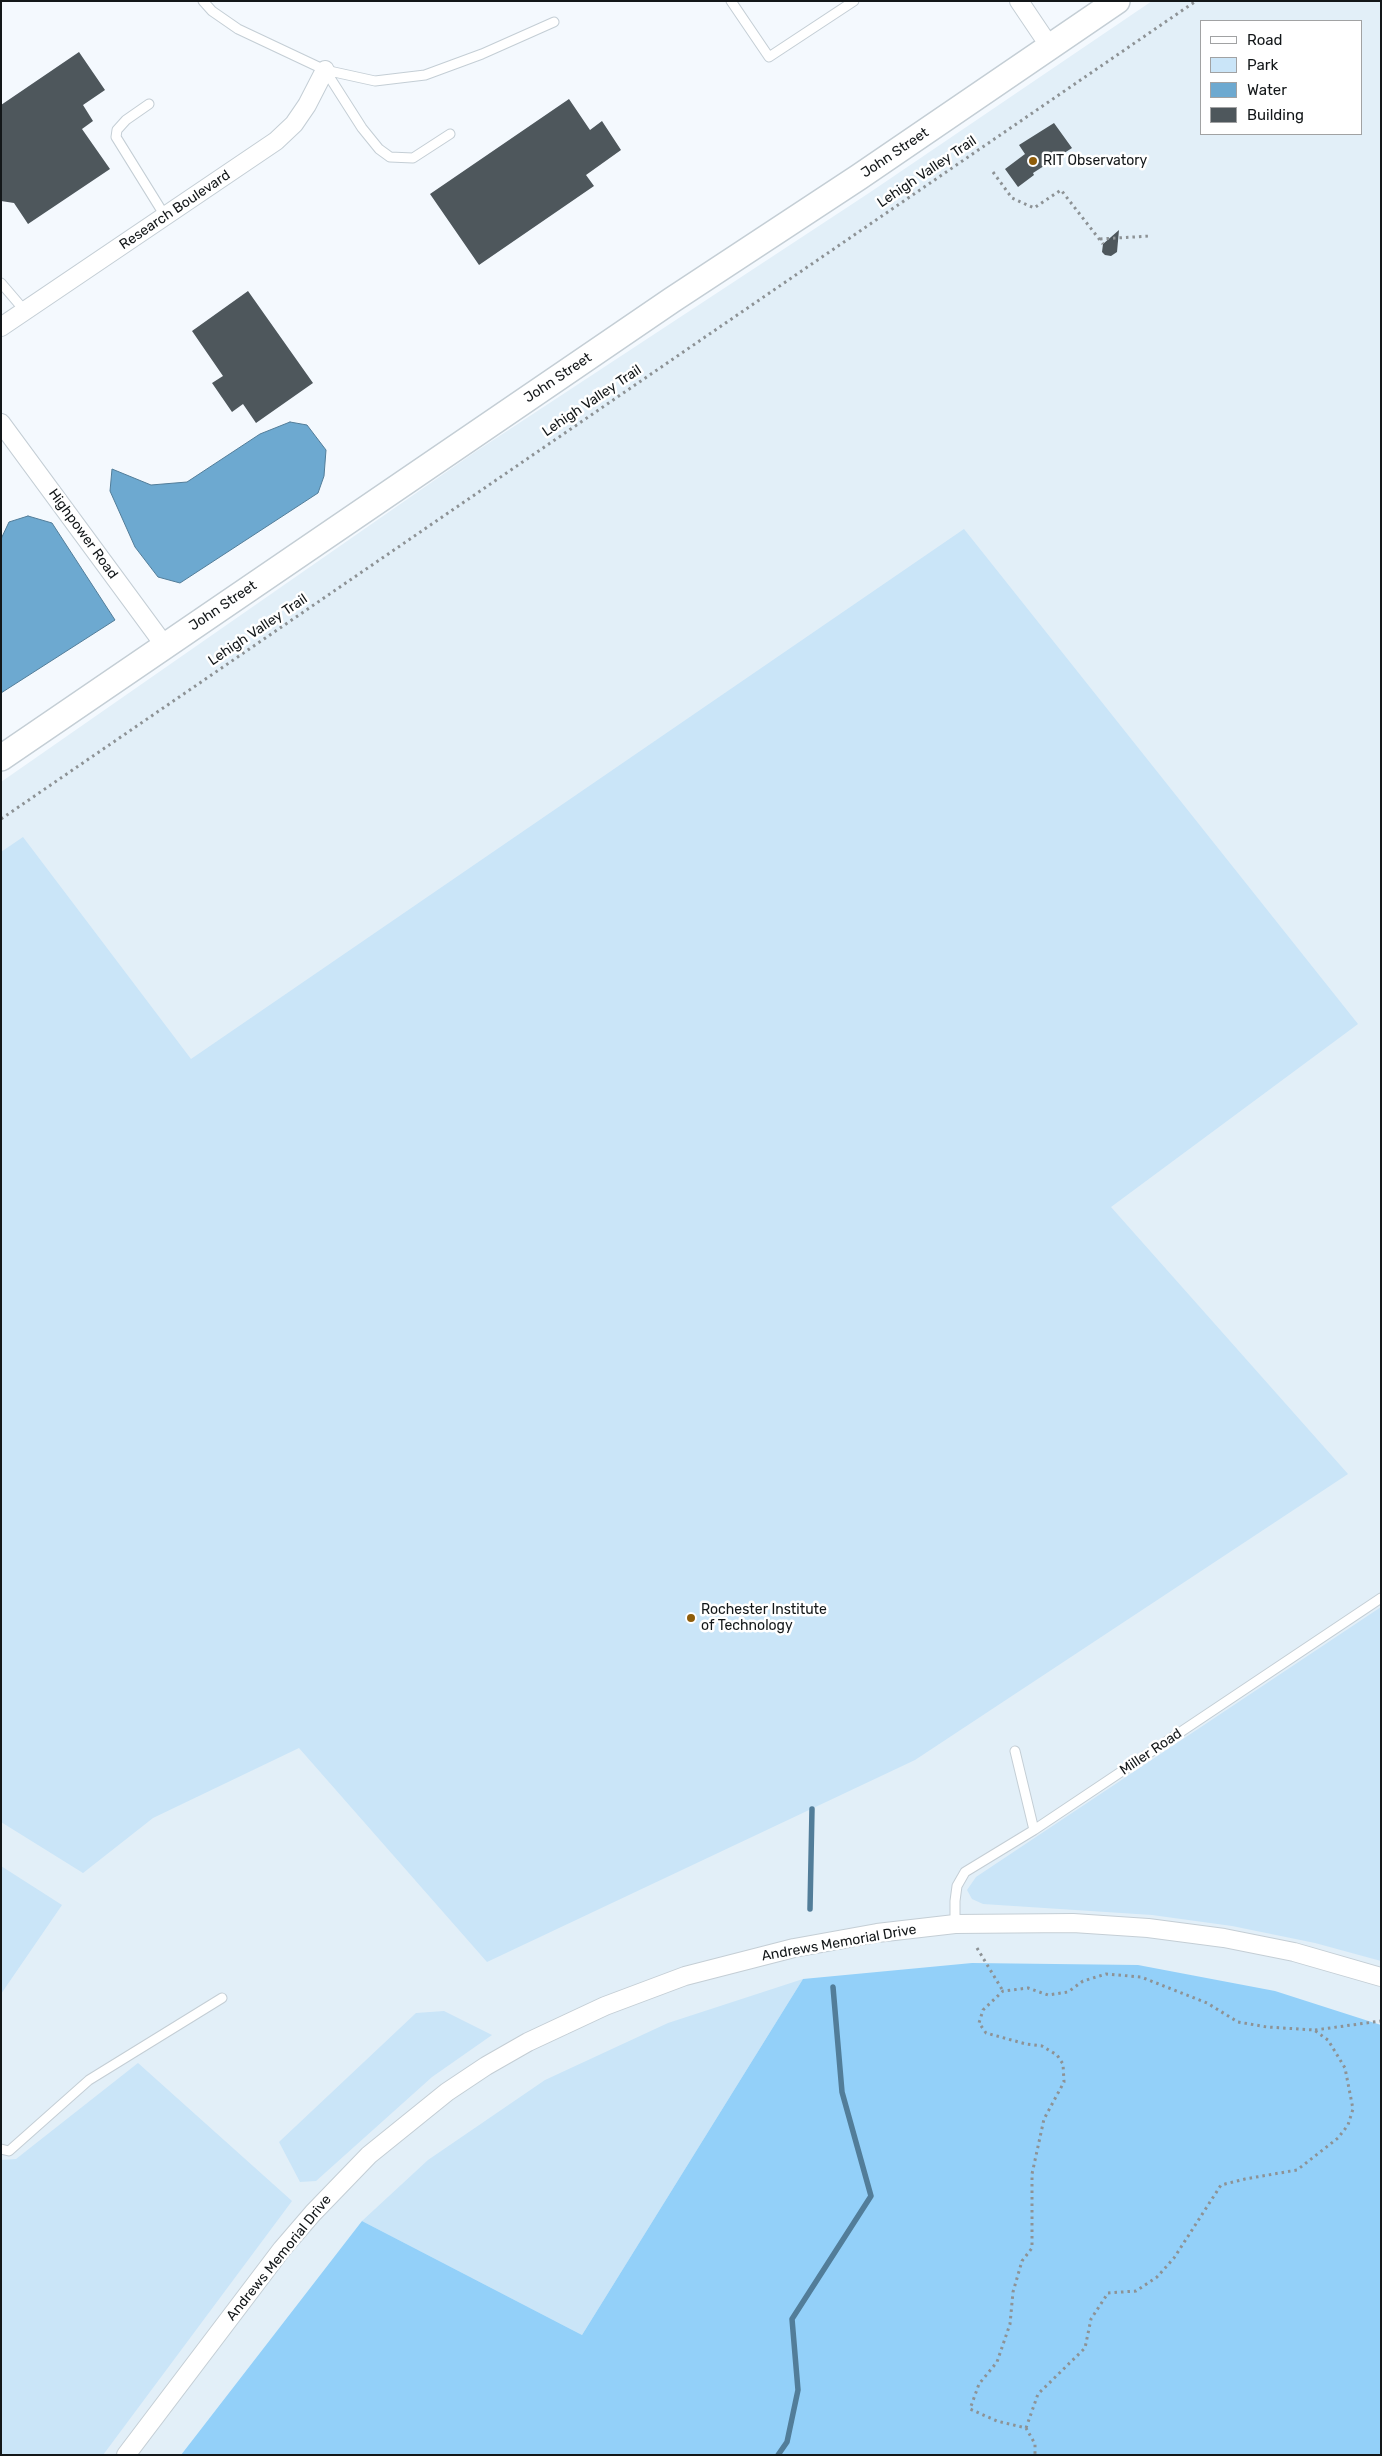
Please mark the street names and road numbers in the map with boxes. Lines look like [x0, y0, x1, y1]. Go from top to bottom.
street label: John Street [858, 124, 932, 182]
street label: Lehigh Valley Trail [874, 133, 980, 211]
street label: Research Boulevard [116, 167, 234, 253]
street label: John Street [521, 349, 595, 407]
street label: Lehigh Valley Trail [539, 362, 645, 440]
street label: Highpower Road [45, 486, 121, 582]
street label: John Street [186, 577, 260, 635]
street label: Lehigh Valley Trail [205, 591, 311, 669]
street label: Miller Road [1117, 1725, 1185, 1779]
street label: Andrews Memorial Drive [760, 1921, 918, 1965]
street label: Andrews Memorial Drive [223, 2192, 335, 2324]

